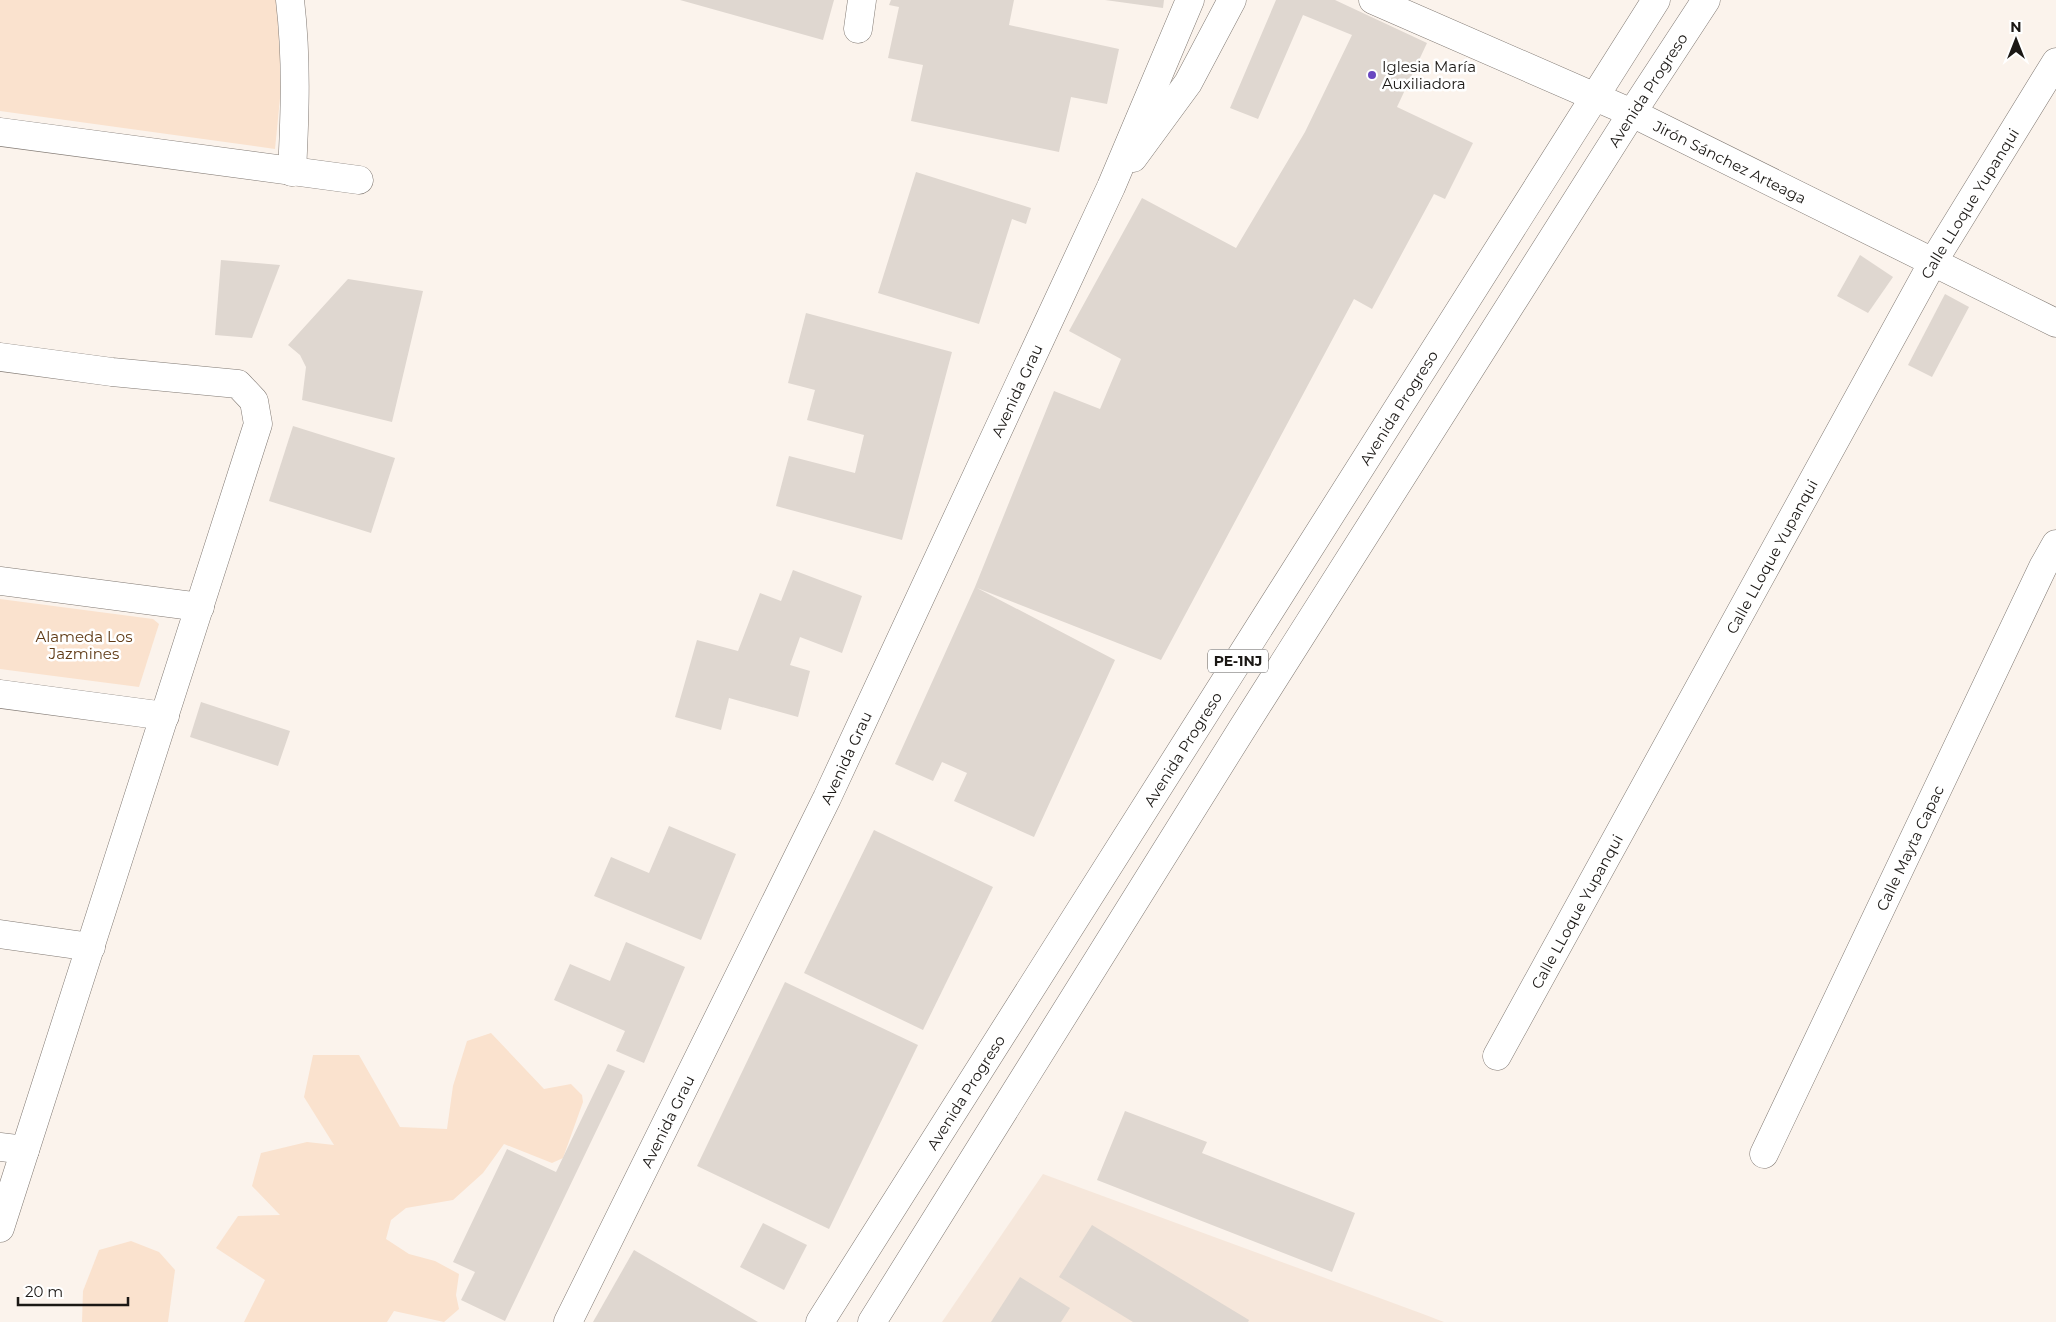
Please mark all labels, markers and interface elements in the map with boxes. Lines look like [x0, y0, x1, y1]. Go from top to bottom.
north arrow [1991, 15, 2041, 65]
text: N [2010, 18, 2022, 36]
street label: Avenida Progreso [1604, 29, 1691, 150]
place label: Iglesia María Auxiliadora [1382, 57, 1476, 93]
marker: Iglesia María Auxiliadora [1366, 69, 1378, 81]
street label: Jirón Sánchez Arteaga [1650, 115, 1809, 207]
street label: Calle LLoque Yupanqui [1916, 124, 2023, 282]
street label: Avenida Grau [987, 341, 1046, 440]
street label: Avenida Progreso [1355, 347, 1442, 468]
street label: Calle LLoque Yupanqui [1721, 476, 1821, 637]
park label: Alameda Los Jazmines [35, 627, 133, 663]
road number: PE-1NJ [1208, 649, 1268, 672]
street label: Avenida Progreso [1139, 688, 1226, 810]
street label: Avenida Grau [816, 708, 876, 807]
street label: Calle Mayta Capac [1872, 782, 1948, 914]
street label: Calle LLoque Yupanqui [1526, 831, 1626, 992]
street label: Avenida Progreso [922, 1031, 1009, 1153]
street label: Avenida Grau [636, 1072, 698, 1170]
scale bar [18, 1274, 128, 1306]
text: 20 m [25, 1282, 63, 1301]

